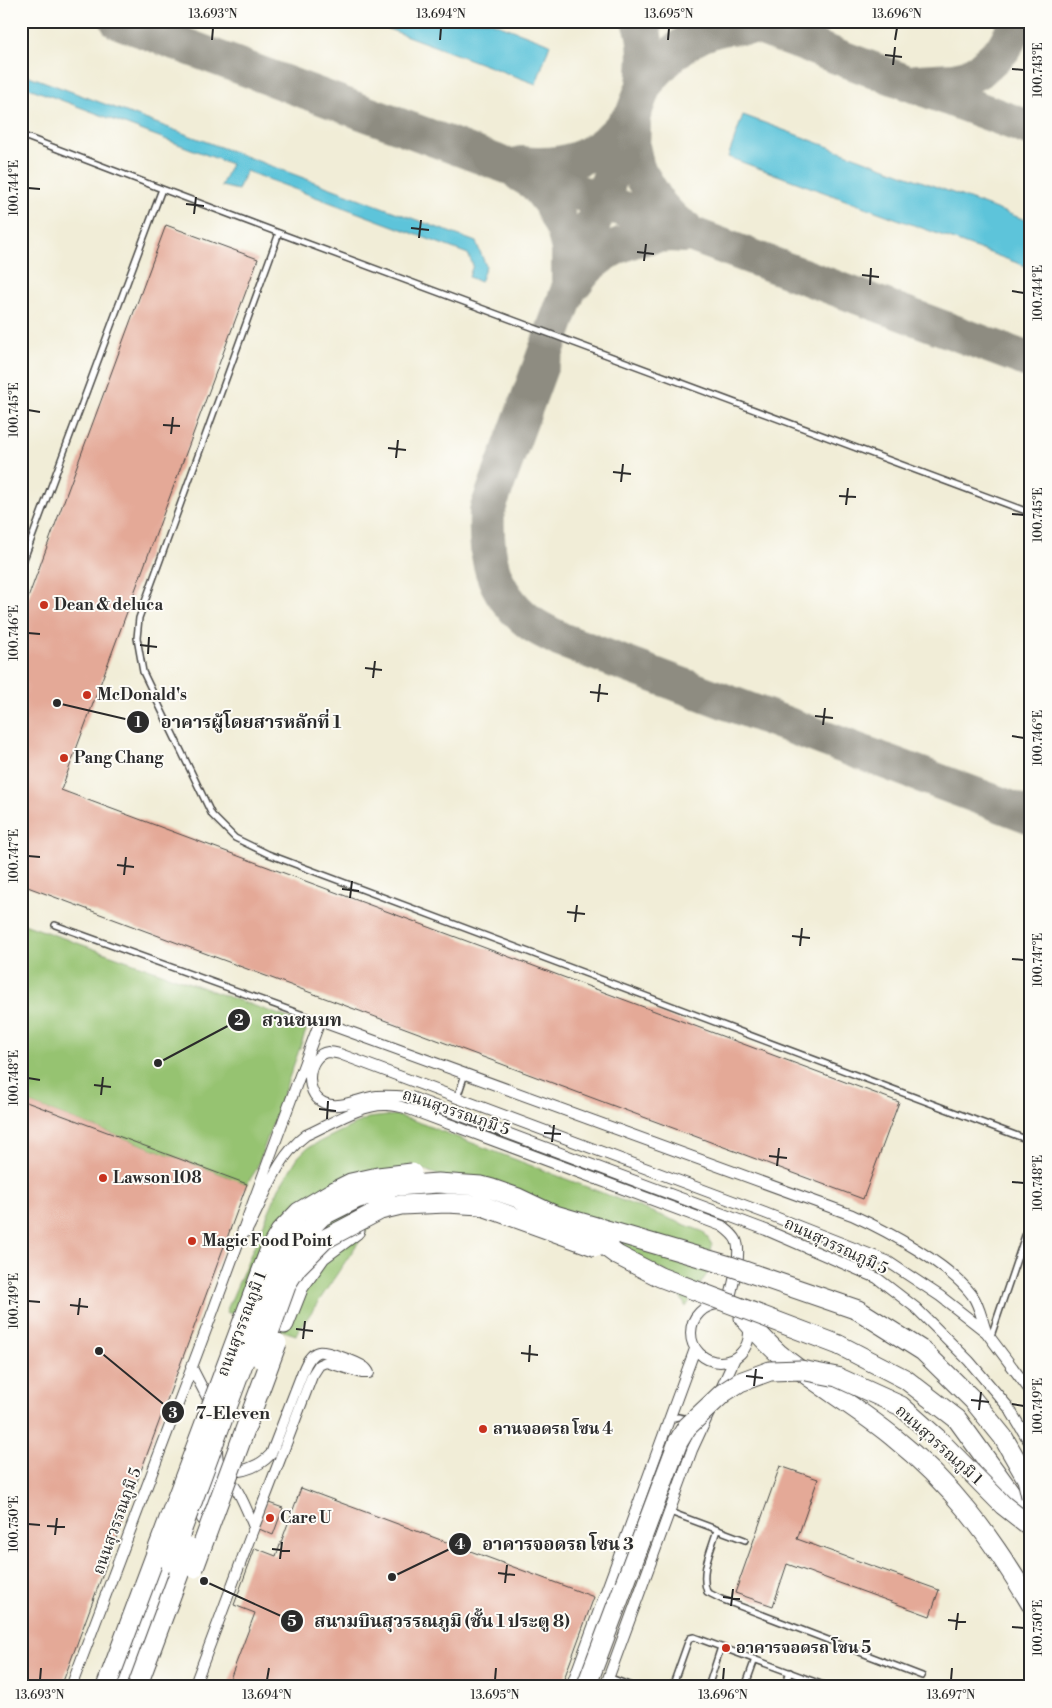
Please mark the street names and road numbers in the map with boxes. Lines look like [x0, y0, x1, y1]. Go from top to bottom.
street label: ถนนสุวรรณภูมิ 5 [399, 1084, 513, 1141]
street label: ถนนสุวรรณภูมิ 5 [780, 1213, 891, 1280]
street label: ถนนสุวรรณภูมิ 1 [213, 1269, 272, 1380]
street label: ถนนสุวรรณภูมิ 1 [891, 1401, 987, 1490]
street label: ถนนสุวรรณภูมิ 5 [88, 1465, 147, 1578]

